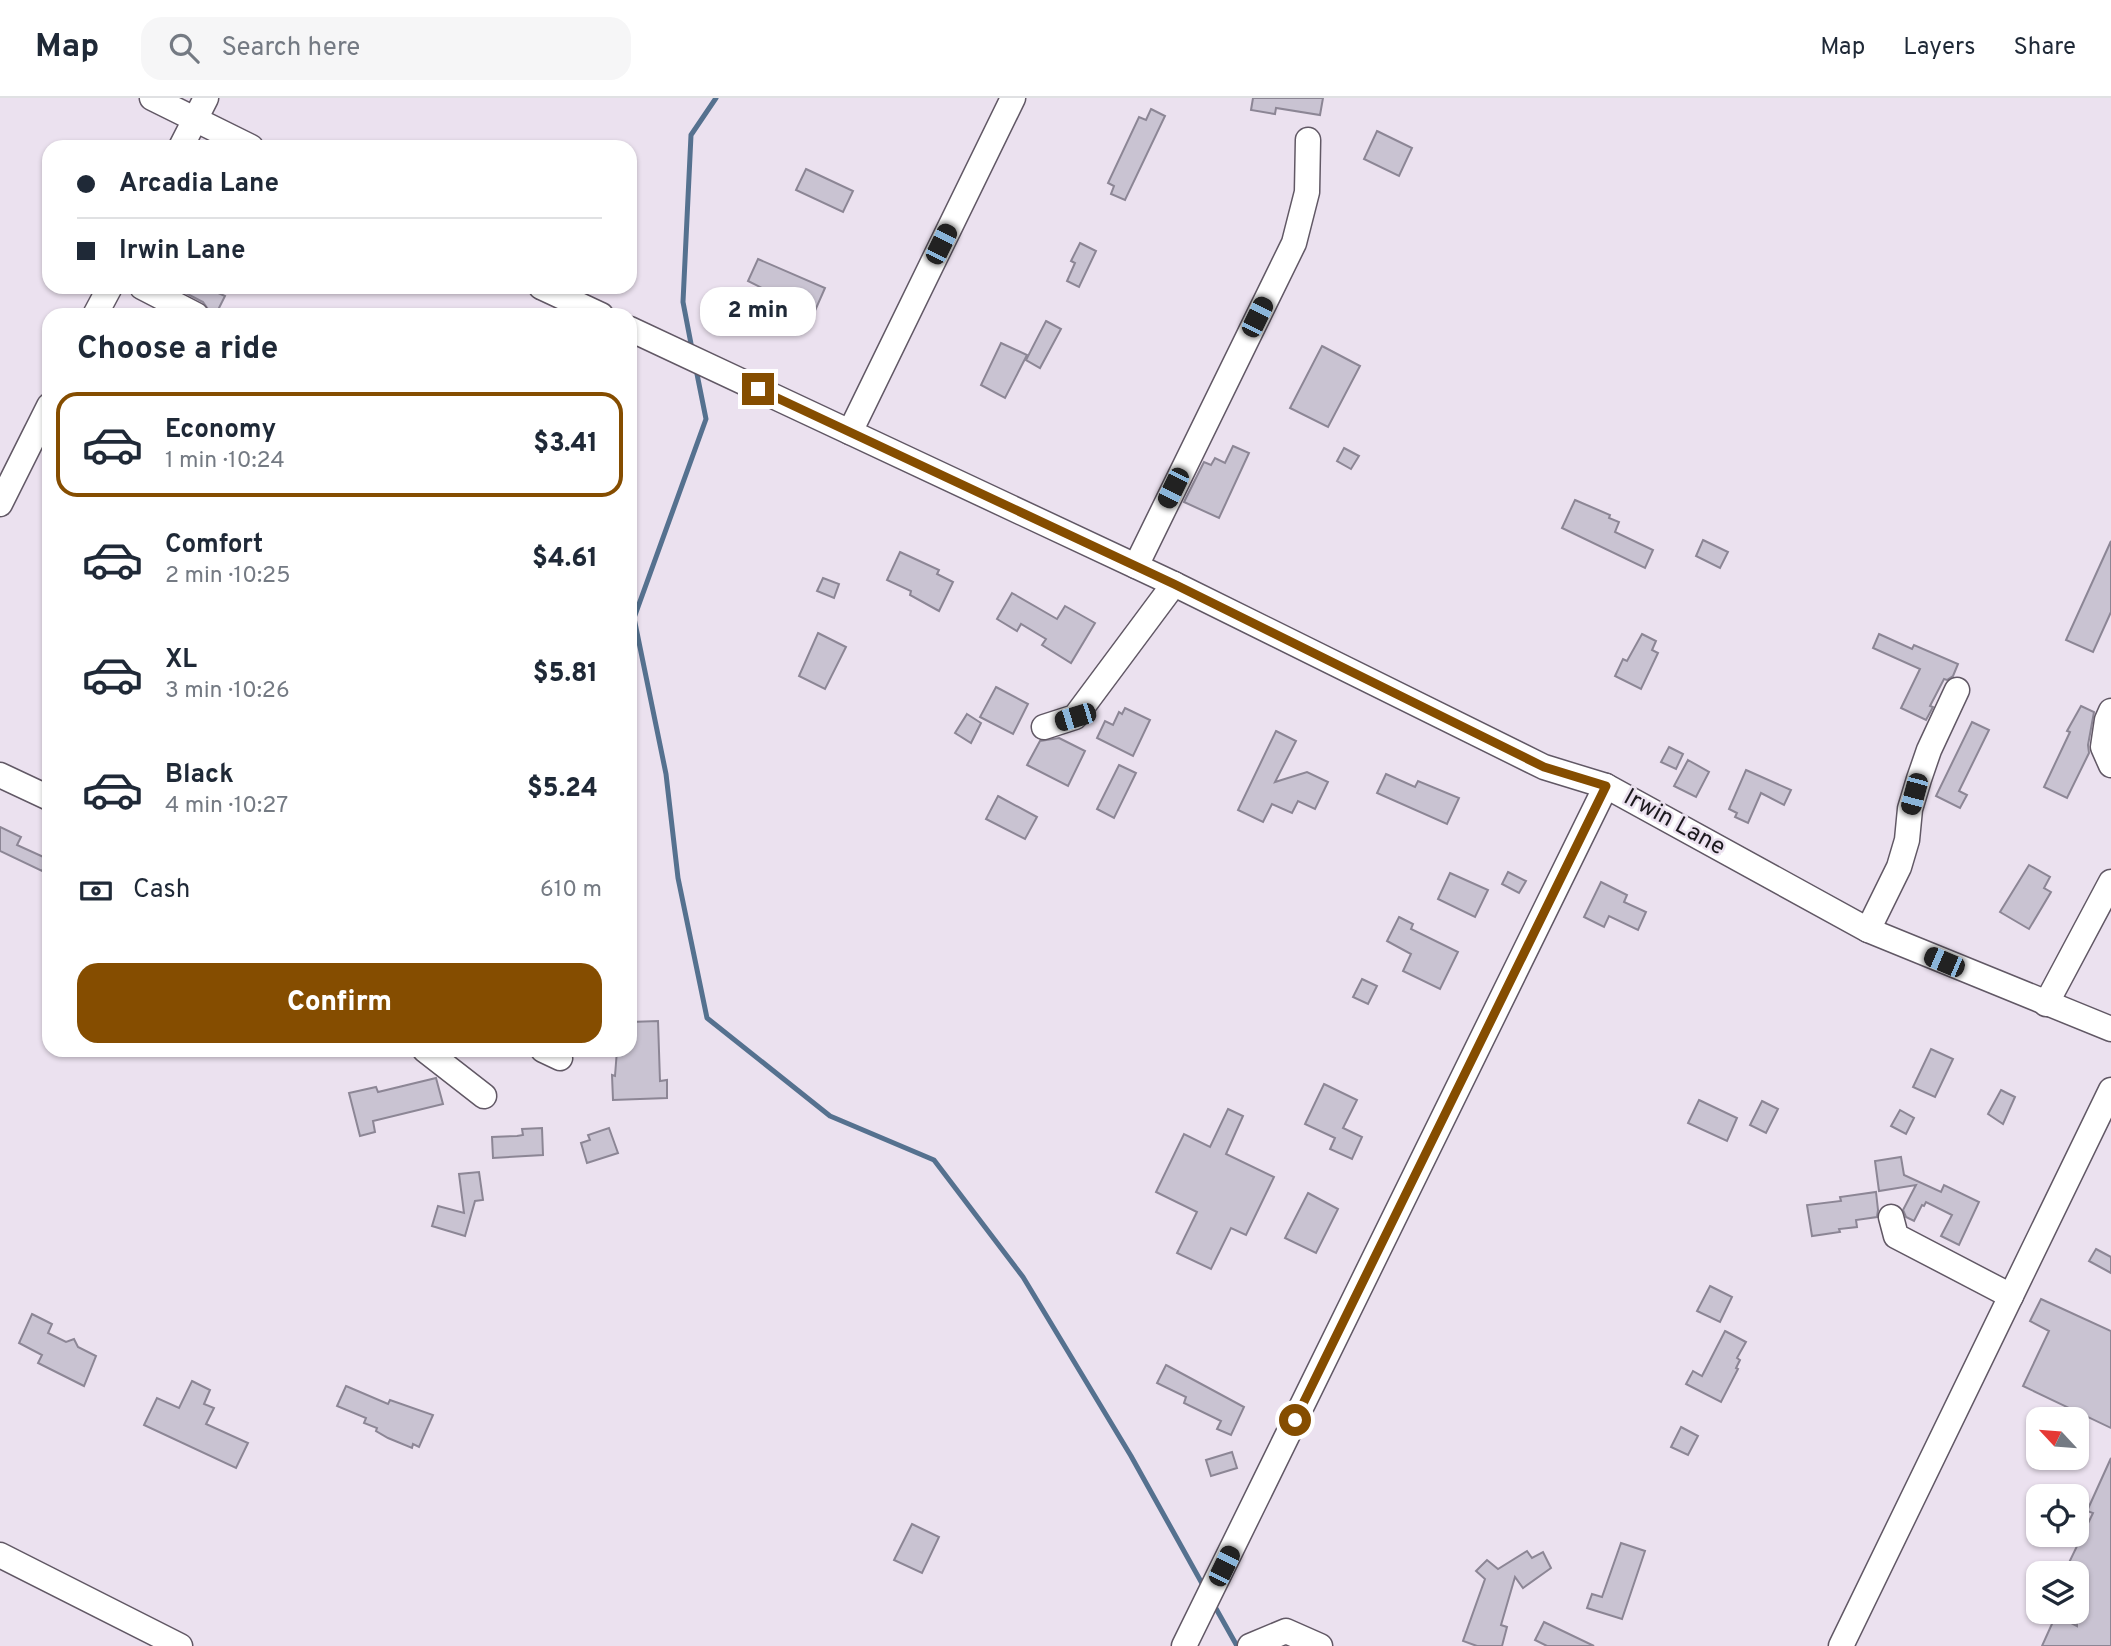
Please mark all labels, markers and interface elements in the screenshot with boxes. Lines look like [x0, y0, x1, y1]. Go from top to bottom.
search box [141, 17, 631, 80]
text: Map [35, 27, 99, 69]
icon: search [165, 29, 203, 67]
text: Search here [221, 32, 360, 65]
text: Map [1820, 33, 1865, 63]
text: Layers [1903, 33, 1975, 63]
text: Share [2013, 33, 2076, 63]
text: Arcadia Lane [119, 168, 279, 201]
car [923, 221, 960, 267]
text: Irwin Lane [119, 235, 246, 268]
callout: 2 min [700, 288, 816, 336]
car [1239, 294, 1276, 340]
text: 2 min [728, 297, 788, 326]
text: Choose a ride [77, 330, 278, 370]
route end [742, 373, 774, 405]
icon: car [81, 413, 144, 476]
text: Economy [165, 414, 276, 447]
text: $3.41 [533, 428, 598, 461]
text: 1 min · 10:24 [165, 447, 285, 476]
car [1155, 465, 1192, 511]
icon: car [81, 528, 144, 591]
text: Comfort [165, 529, 263, 562]
text: $4.61 [532, 543, 598, 576]
text: 2 min · 10:25 [165, 562, 290, 591]
icon: car [81, 643, 144, 706]
text: XL [165, 644, 197, 677]
text: $5.81 [533, 658, 598, 691]
text: 3 min · 10:26 [165, 677, 290, 706]
car [1052, 701, 1099, 733]
icon: car [81, 758, 144, 821]
text: Black [165, 759, 234, 792]
car [1899, 771, 1930, 817]
text: $5.24 [527, 773, 598, 806]
street label: Irwin Lane [1618, 783, 1730, 863]
text: 4 min · 10:27 [165, 792, 288, 821]
icon: cash [77, 872, 115, 910]
text: Cash [133, 874, 190, 907]
text: 610 m [540, 876, 602, 905]
car [1921, 944, 1968, 980]
button: Confirm [77, 963, 602, 1043]
route start [1279, 1404, 1311, 1436]
north arrow [2026, 1407, 2090, 1470]
map controls [2026, 1407, 2089, 1624]
button: locate [2026, 1484, 2089, 1547]
car [1206, 1543, 1243, 1589]
button: layers [2026, 1561, 2089, 1624]

